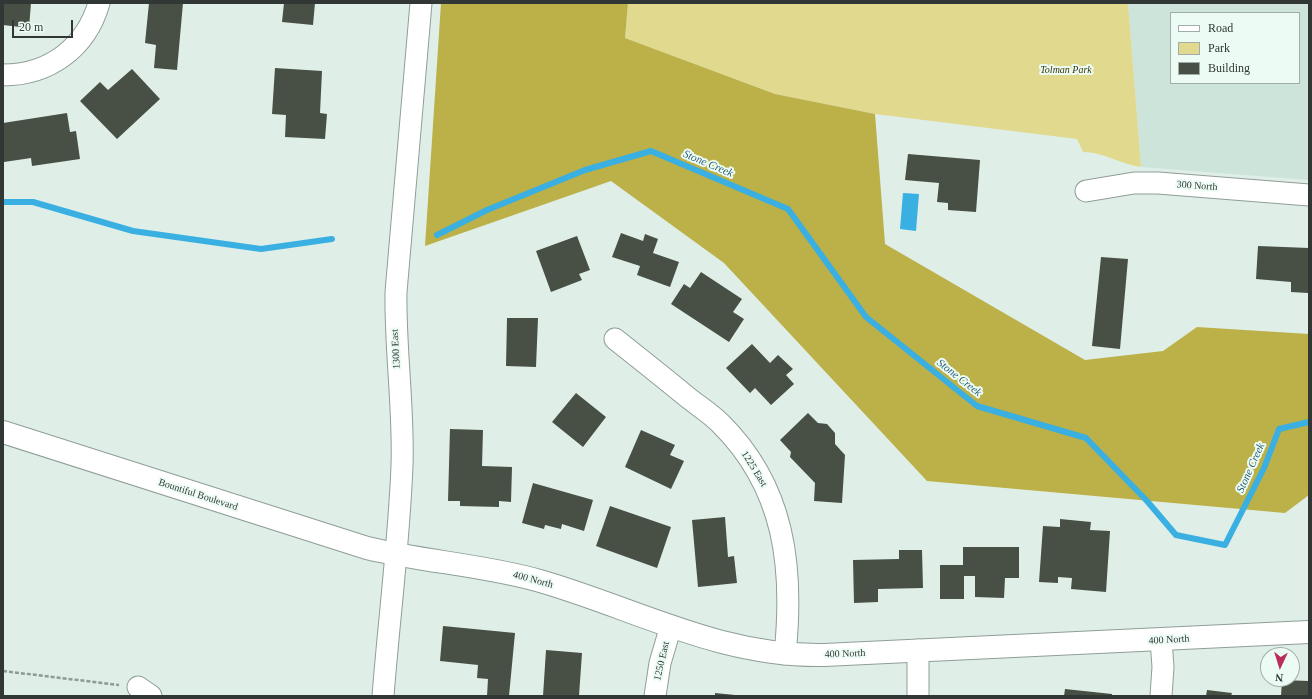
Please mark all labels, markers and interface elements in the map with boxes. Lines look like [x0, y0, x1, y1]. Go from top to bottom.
scale bar [14, 12, 75, 38]
legend [1170, 12, 1300, 84]
text: 20 m [19, 20, 43, 34]
text: Road [1208, 21, 1233, 35]
text: Park [1208, 41, 1230, 55]
text: Building [1208, 61, 1250, 75]
park label: Tolman Park [1040, 64, 1092, 76]
water label: Stone Creek [681, 148, 735, 180]
street label: 300 North [1176, 179, 1218, 193]
street label: 1300 East [389, 329, 403, 369]
water label: Stone Creek [934, 356, 984, 400]
water label: Stone Creek [1234, 441, 1268, 495]
street label: 1225 East [738, 449, 770, 489]
street label: Bountiful Boulevard [157, 477, 239, 513]
street label: 400 North [512, 569, 554, 591]
street label: 400 North [1148, 633, 1190, 647]
street label: 1250 East [652, 640, 672, 682]
street label: 400 North [824, 647, 866, 661]
north arrow [1260, 647, 1300, 687]
text: N [1275, 672, 1284, 684]

